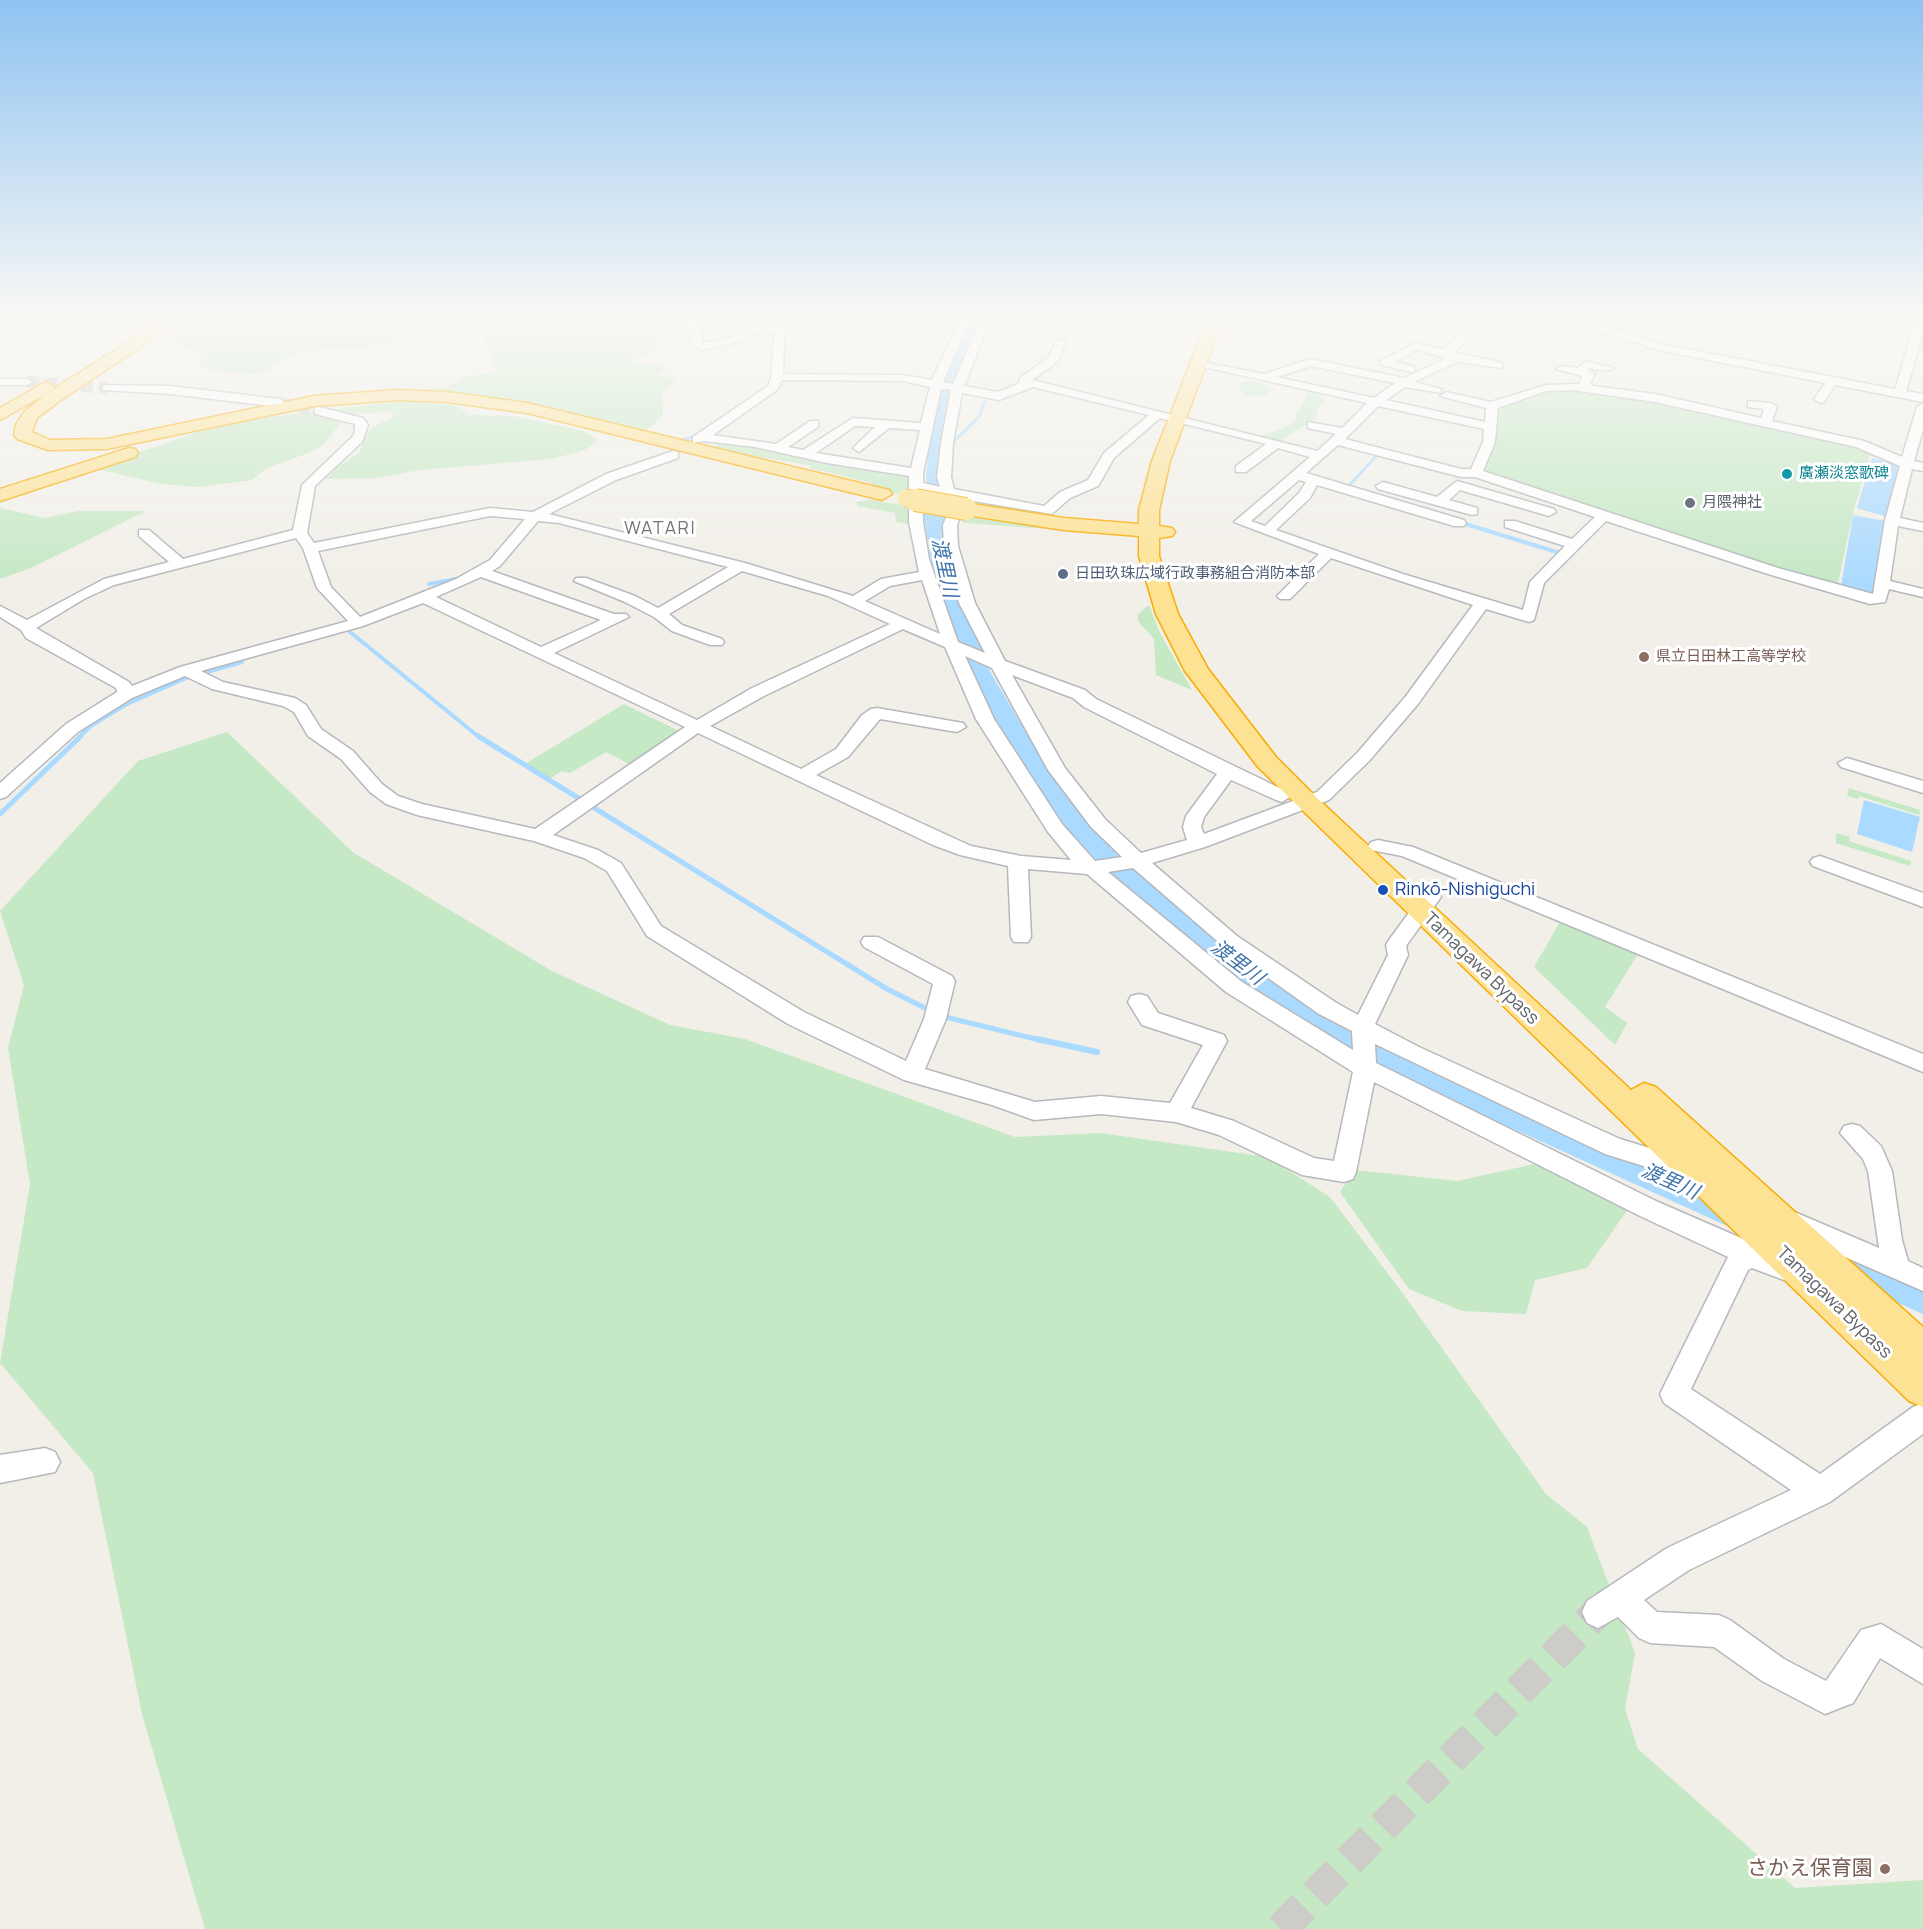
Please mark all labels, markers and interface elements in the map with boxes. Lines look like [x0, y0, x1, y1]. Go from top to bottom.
place label: 廣瀬淡窓歌碑 [1799, 465, 1889, 483]
marker: 廣瀬淡窓歌碑 [1780, 467, 1794, 481]
place label: 月隈神社 [1702, 494, 1762, 512]
marker: 月隈神社 [1683, 496, 1697, 510]
district label: WATARI [624, 518, 696, 540]
water label: 渡里川 [926, 536, 962, 600]
place label: 日田玖珠広域行政事務組合消防本部 [1075, 565, 1315, 583]
marker: 日田玖珠広域行政事務組合消防本部 [1056, 567, 1070, 581]
place label: 県立日田林工高等学校 [1656, 648, 1806, 666]
marker: 県立日田林工高等学校 [1637, 650, 1651, 664]
place label: Rinkō-Nishiguchi [1395, 879, 1535, 901]
marker: Rinkō-Nishiguchi [1376, 883, 1390, 897]
street label: Tamagawa Bypass [1419, 908, 1543, 1030]
water label: 渡里川 [1206, 935, 1268, 991]
water label: 渡里川 [1638, 1159, 1702, 1205]
street label: Tamagawa Bypass [1772, 1242, 1896, 1364]
place label: さかえ保育園 [1747, 1856, 1873, 1882]
marker: さかえ保育園 [1878, 1862, 1892, 1876]

